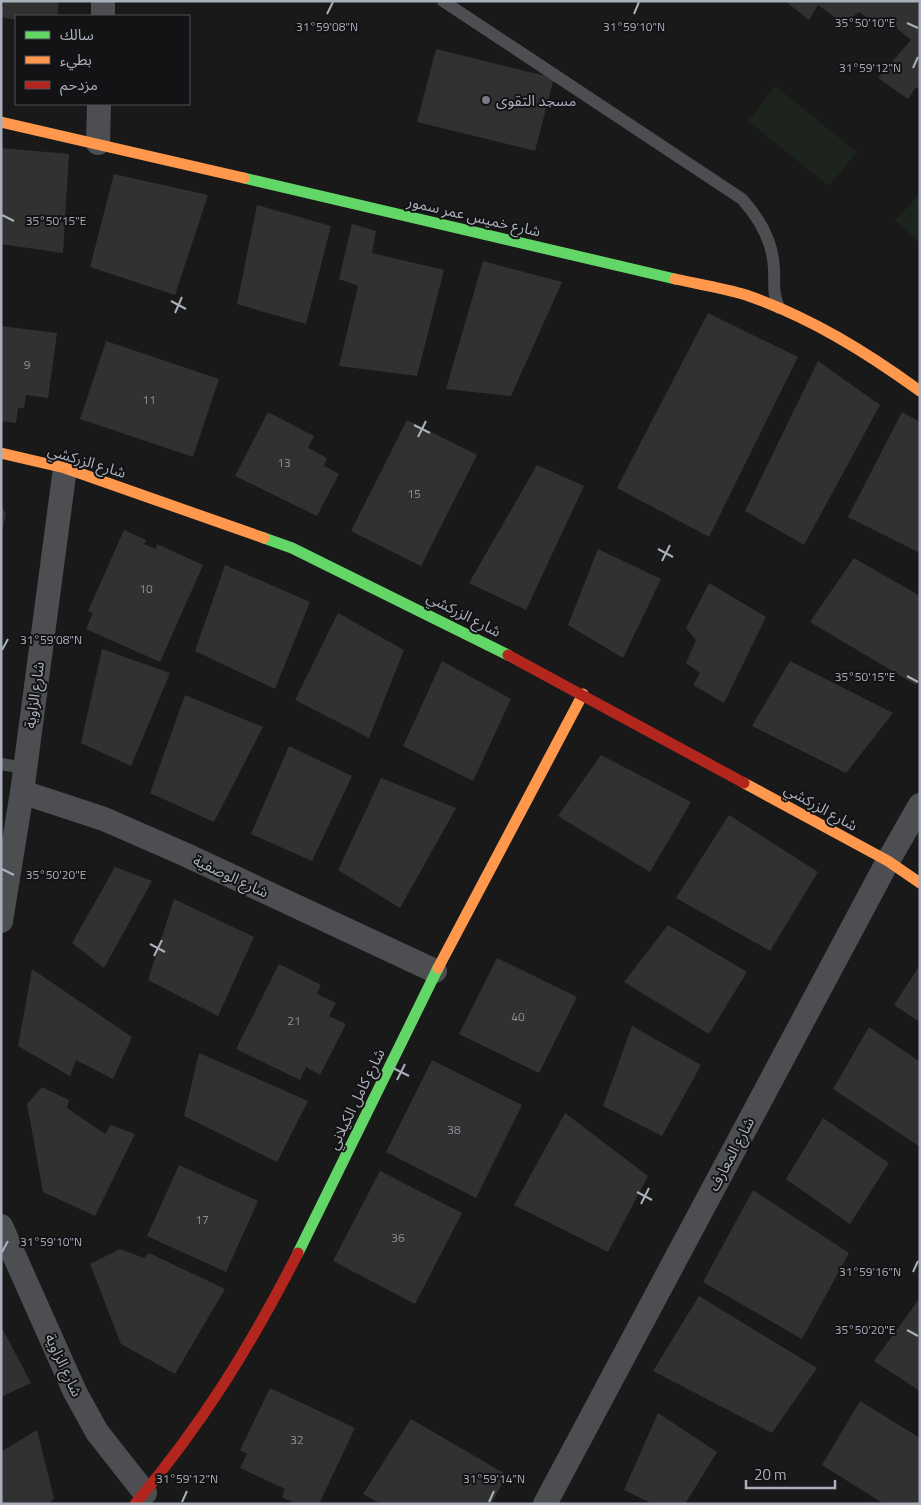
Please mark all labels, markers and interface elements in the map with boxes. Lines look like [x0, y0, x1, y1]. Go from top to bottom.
text: 35°50'10"E [835, 13, 896, 32]
legend [15, 15, 190, 105]
text: 31°59'08"N [296, 17, 358, 36]
text: 31°59'10"N [603, 17, 665, 36]
text: سالك [60, 23, 94, 46]
text: بطيء [60, 48, 92, 71]
text: 31°59'12"N [839, 58, 901, 77]
text: مزدحم [60, 73, 98, 96]
place label: مسجد التقوى [496, 89, 576, 112]
marker: مسجد التقوى [480, 94, 492, 106]
street label: شارع خميس عمر سمور [404, 189, 543, 244]
text: 35°50'15"E [26, 211, 87, 230]
house number: 9 [24, 355, 31, 374]
house number: 11 [142, 390, 156, 409]
street label: شارع الزركشي [45, 438, 129, 485]
house number: 13 [277, 453, 291, 472]
house number: 15 [407, 484, 421, 503]
house number: 10 [139, 579, 153, 598]
street label: شارع الزركشي [422, 585, 505, 644]
text: 31°59'08"N [20, 630, 82, 649]
street label: شارع الزاوية [18, 660, 51, 730]
text: 35°50'15"E [835, 667, 896, 686]
street label: شارع الزركشي [780, 777, 862, 838]
street label: شارع الوصفية [189, 848, 273, 905]
text: 35°50'20"E [26, 865, 87, 884]
house number: 40 [511, 1007, 525, 1026]
house number: 21 [287, 1011, 301, 1030]
street label: شارع كامل الكيلاني [322, 1044, 391, 1154]
street label: شارع المعارف [702, 1113, 761, 1195]
house number: 38 [447, 1120, 461, 1139]
house number: 17 [195, 1210, 209, 1229]
house number: 36 [391, 1228, 405, 1247]
text: 31°59'10"N [20, 1232, 82, 1251]
text: 31°59'16"N [839, 1262, 901, 1281]
text: 35°50'20"E [835, 1320, 896, 1339]
street label: شارع الزاوية [38, 1329, 89, 1401]
house number: 32 [290, 1430, 304, 1449]
scale bar [746, 1458, 835, 1490]
text: 20 m [754, 1463, 787, 1486]
text: 31°59'12"N [156, 1469, 218, 1488]
text: 31°59'14"N [463, 1469, 525, 1488]

